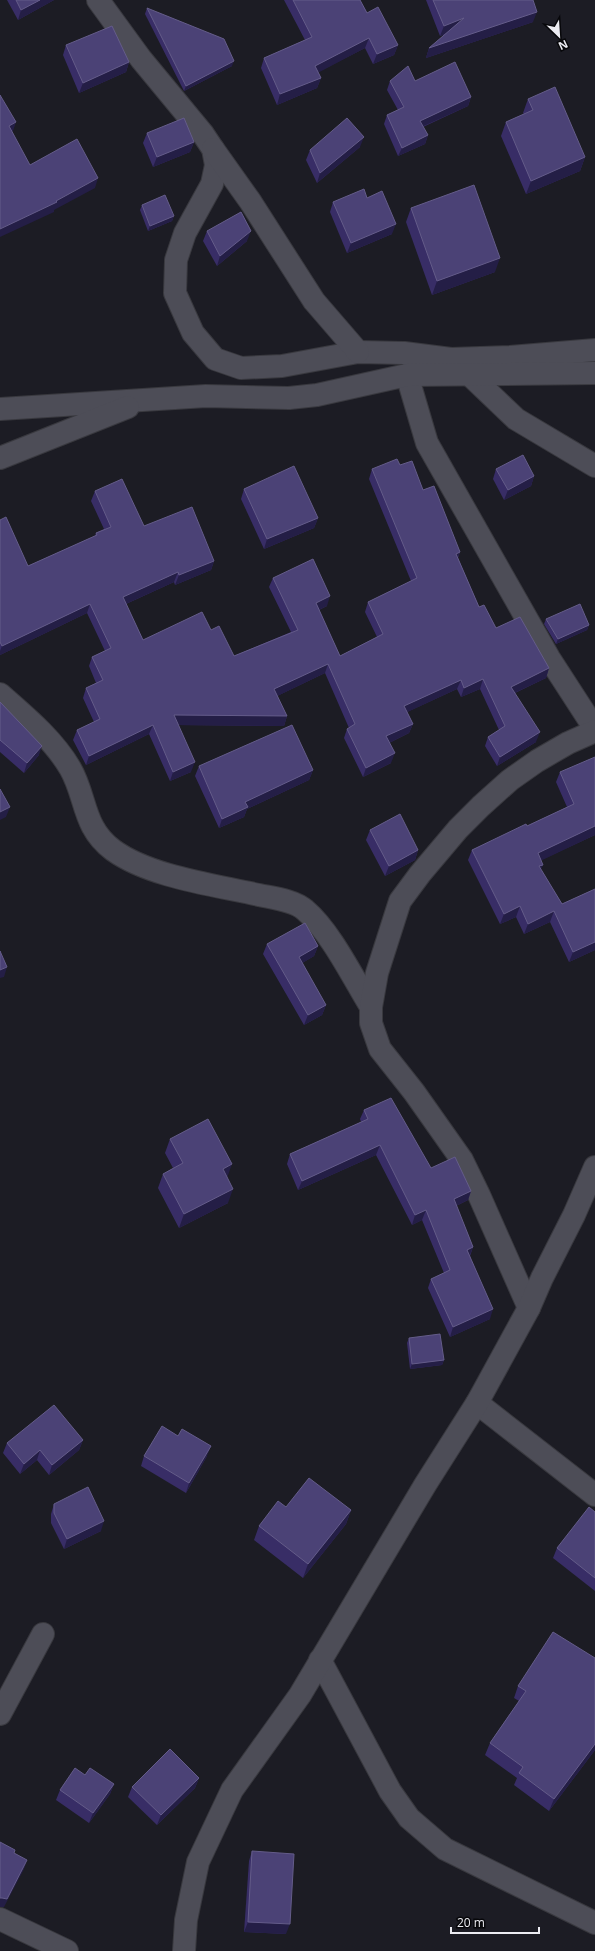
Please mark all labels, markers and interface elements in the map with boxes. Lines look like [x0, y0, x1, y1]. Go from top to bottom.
north arrow [539, 16, 579, 56]
text: N [556, 37, 571, 54]
scale bar [451, 1909, 539, 1935]
text: 20 m [457, 1914, 485, 1931]

